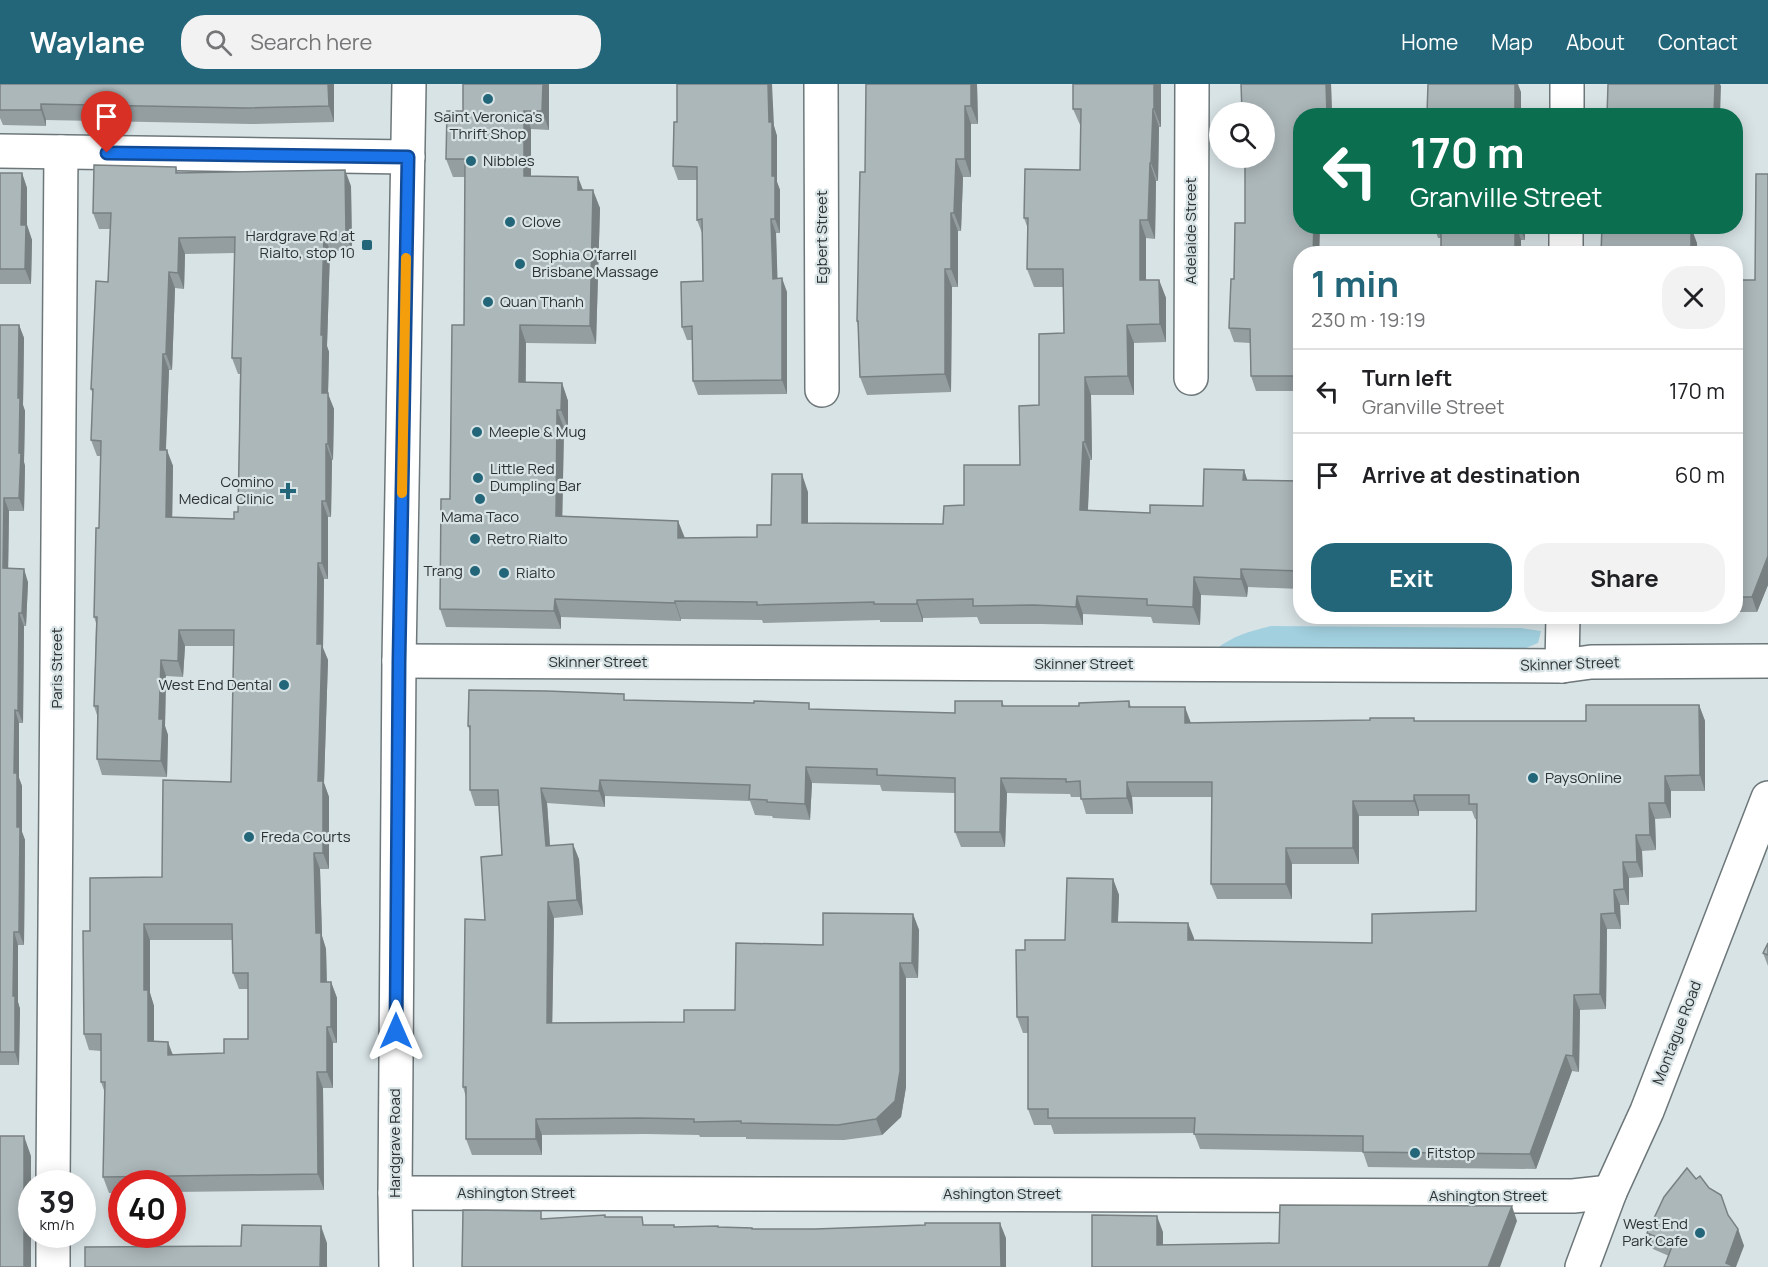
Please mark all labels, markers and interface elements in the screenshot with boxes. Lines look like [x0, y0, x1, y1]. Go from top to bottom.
search box [181, 15, 601, 69]
text: Waylane [30, 23, 145, 61]
icon: search [202, 26, 235, 59]
text: Search here [250, 27, 372, 57]
text: Home [1401, 28, 1458, 56]
text: Map [1491, 28, 1533, 56]
text: About [1566, 28, 1625, 56]
text: Contact [1658, 28, 1738, 56]
pin [81, 91, 132, 153]
marker: Saint Veronica's Thrift Shop [481, 92, 495, 106]
icon: arrive [90, 100, 123, 133]
map controls [1209, 102, 1275, 168]
button: search [1209, 102, 1275, 168]
place label: Saint Veronica's Thrift Shop [434, 106, 542, 144]
text: 170 m [1410, 123, 1525, 181]
icon: left [1311, 132, 1389, 210]
place label: Nibbles [483, 150, 535, 171]
marker: Nibbles [464, 154, 478, 168]
street label: Adelaide Street [1180, 177, 1201, 285]
text: Granville Street [1410, 178, 1602, 215]
street label: Egbert Street [811, 190, 832, 284]
place label: Clove [522, 211, 561, 232]
marker: Clove [503, 215, 517, 229]
place label: Hardgrave Rd at Rialto, stop 10 [245, 225, 355, 263]
marker: Hardgrave Rd at Rialto, stop 10 [360, 238, 374, 252]
place label: Sophia O’farrell Brisbane Massage [532, 244, 659, 282]
marker: Sophia O’farrell Brisbane Massage [513, 257, 527, 271]
text: 1 min [1311, 259, 1399, 308]
button: close [1662, 266, 1725, 329]
place label: Quan Thanh [500, 291, 584, 312]
marker: Quan Thanh [481, 295, 495, 309]
text: 230 m · 19:19 [1311, 306, 1426, 333]
text: Turn left [1362, 363, 1452, 393]
icon: left [1311, 375, 1344, 408]
text: 170 m [1669, 376, 1725, 406]
text: Granville Street [1362, 393, 1505, 420]
place label: Meeple & Mug [489, 421, 586, 442]
marker: Meeple & Mug [470, 425, 484, 439]
place label: Little Red Dumpling Bar [490, 458, 582, 496]
icon: arrive [1311, 459, 1344, 492]
text: Arrive at destination [1362, 460, 1580, 490]
text: 60 m [1675, 460, 1725, 490]
place label: Comino Medical Clinic [179, 471, 274, 509]
marker: Little Red Dumpling Bar [471, 471, 485, 485]
marker: Comino Medical Clinic [279, 482, 297, 500]
marker: Mama Taco [473, 492, 487, 506]
place label: Mama Taco [441, 506, 519, 527]
place label: Retro Rialto [487, 528, 568, 549]
marker: Retro Rialto [468, 532, 482, 546]
button: Exit [1311, 543, 1512, 612]
button: Share [1524, 543, 1725, 612]
place label: Trang [424, 560, 463, 581]
place label: Rialto [516, 562, 556, 583]
marker: Trang [468, 564, 482, 578]
marker: Rialto [497, 566, 511, 580]
street label: Paris Street [46, 628, 67, 708]
street label: Skinner Street [548, 651, 648, 672]
street label: Skinner Street [1520, 651, 1620, 676]
street label: Skinner Street [1034, 653, 1134, 674]
place label: West End Dental [159, 674, 272, 695]
marker: West End Dental [277, 678, 291, 692]
place label: PaysOnline [1545, 767, 1622, 788]
marker: PaysOnline [1526, 771, 1540, 785]
place label: Freda Courts [261, 826, 351, 847]
marker: Freda Courts [242, 830, 256, 844]
street label: Montague Road [1647, 978, 1706, 1088]
position arrow [364, 999, 428, 1063]
street label: Hardgrave Road [384, 1088, 405, 1198]
place label: Fitstop [1427, 1142, 1476, 1163]
marker: Fitstop [1408, 1146, 1422, 1160]
speed limit sign: 40 [108, 1170, 186, 1248]
text: 39 [39, 1181, 75, 1222]
street label: Ashington Street [457, 1182, 575, 1203]
street label: Ashington Street [943, 1183, 1061, 1204]
street label: Ashington Street [1429, 1185, 1547, 1206]
place label: West End Park Cafe [1622, 1213, 1688, 1251]
text: km/h [40, 1214, 74, 1235]
marker: West End Park Cafe [1693, 1226, 1707, 1240]

